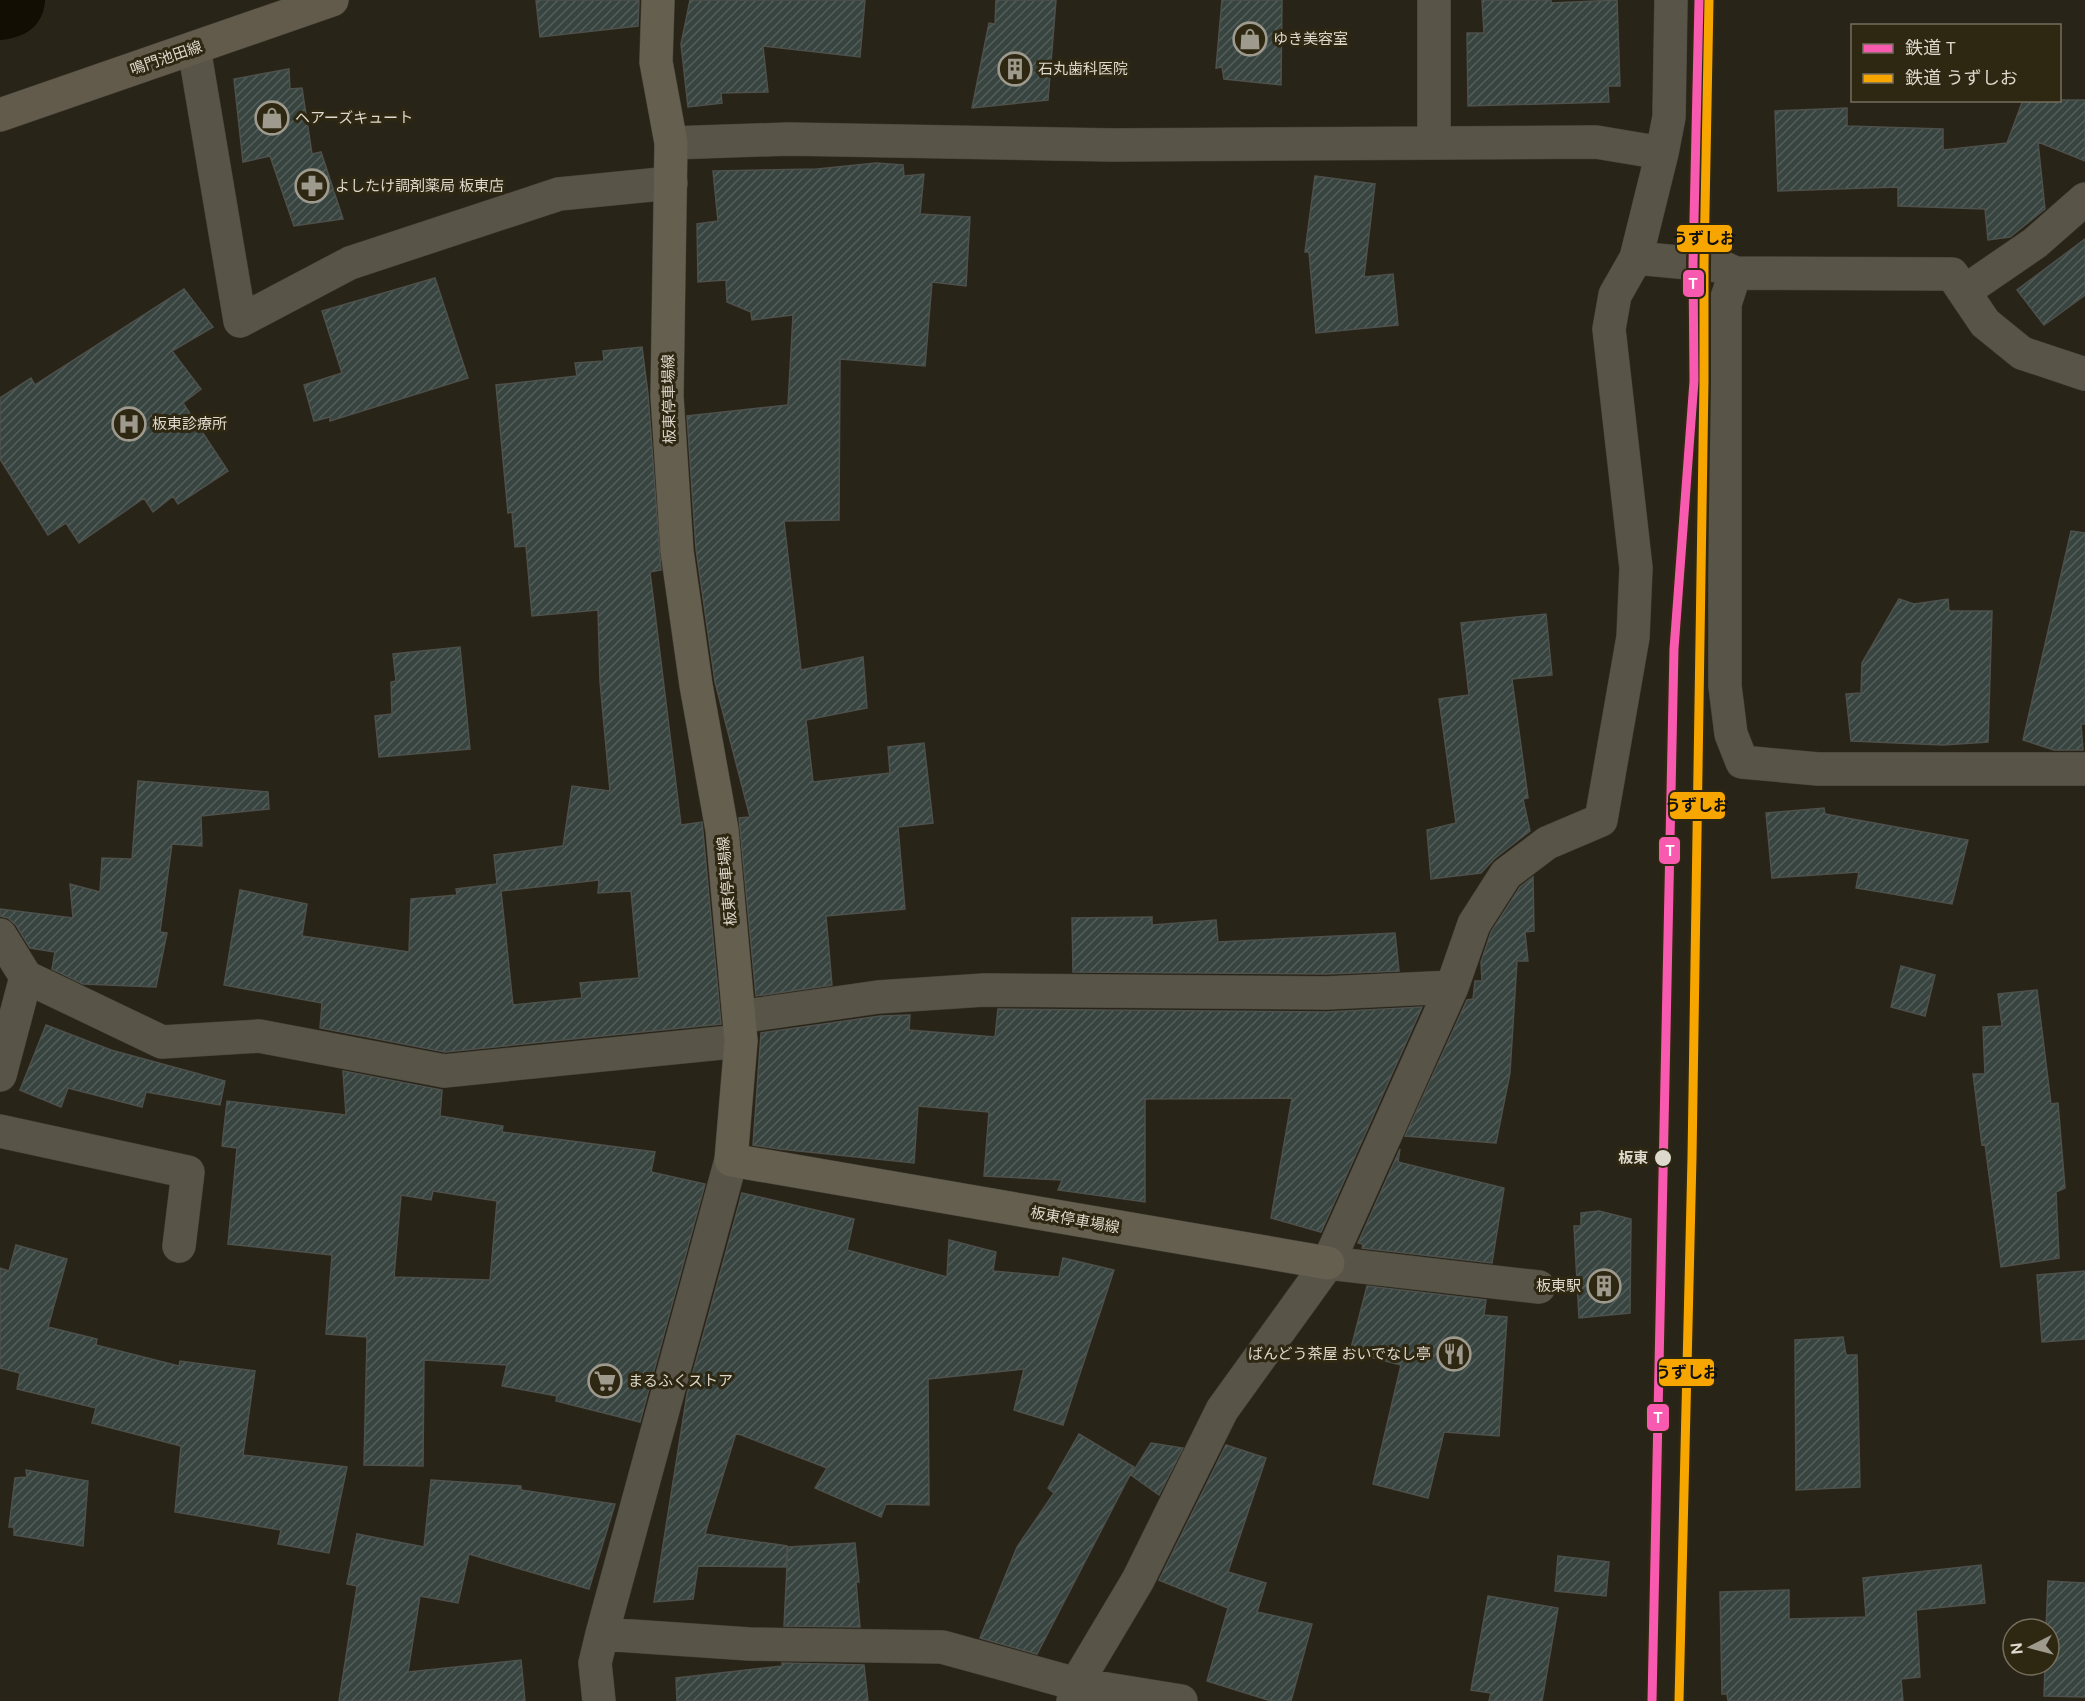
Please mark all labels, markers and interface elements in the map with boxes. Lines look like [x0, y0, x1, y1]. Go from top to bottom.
shop icon: ゆき美容室 [1232, 21, 1268, 57]
legend [1851, 24, 2061, 102]
place label: ゆき美容室 [1273, 29, 1348, 49]
street label: 鳴門池田線 [127, 36, 205, 80]
text: 鉄道 T [1905, 36, 1956, 60]
building icon: 石丸歯科医院 [997, 51, 1033, 87]
place label: 石丸歯科医院 [1038, 59, 1128, 79]
text: 鉄道 うずしお [1905, 66, 2018, 90]
shop icon: ヘアーズキュート [254, 100, 290, 136]
place label: ヘアーズキュート [295, 108, 413, 128]
pharmacy icon: よしたけ調剤薬局 板東店 [294, 168, 330, 204]
place label: よしたけ調剤薬局 板東店 [335, 176, 504, 196]
line badge: うずしお [1676, 224, 1733, 253]
text: うずしお [1672, 228, 1736, 249]
line badge: T [1682, 269, 1705, 298]
text: T [1688, 273, 1698, 294]
street label: 板東停車場線 [658, 354, 680, 444]
hospital icon: 板東診療所 [111, 406, 147, 442]
place label: 板東診療所 [152, 414, 227, 434]
line badge: うずしお [1669, 791, 1726, 820]
text: うずしお [1665, 795, 1729, 816]
street label: 板東停車場線 [713, 835, 741, 927]
line badge: T [1658, 836, 1681, 865]
text: T [1665, 840, 1675, 861]
place label: 板東 [1618, 1148, 1648, 1168]
marker: 板東 [1653, 1148, 1673, 1168]
street label: 板東停車場線 [1029, 1202, 1121, 1238]
building icon: 板東駅 [1586, 1268, 1622, 1304]
place label: 板東駅 [1536, 1276, 1581, 1296]
restaurant icon: ばんどう茶屋 おいでなし亭 [1436, 1336, 1472, 1372]
place label: ばんどう茶屋 おいでなし亭 [1248, 1344, 1431, 1364]
line badge: うずしお [1658, 1358, 1715, 1387]
text: うずしお [1655, 1362, 1719, 1383]
supermarket icon: まるふくストア [587, 1363, 623, 1399]
place label: まるふくストア [628, 1371, 733, 1391]
line badge: T [1646, 1403, 1670, 1432]
text: T [1653, 1407, 1663, 1428]
north arrow [2001, 1617, 2061, 1677]
text: N [2006, 1642, 2028, 1655]

